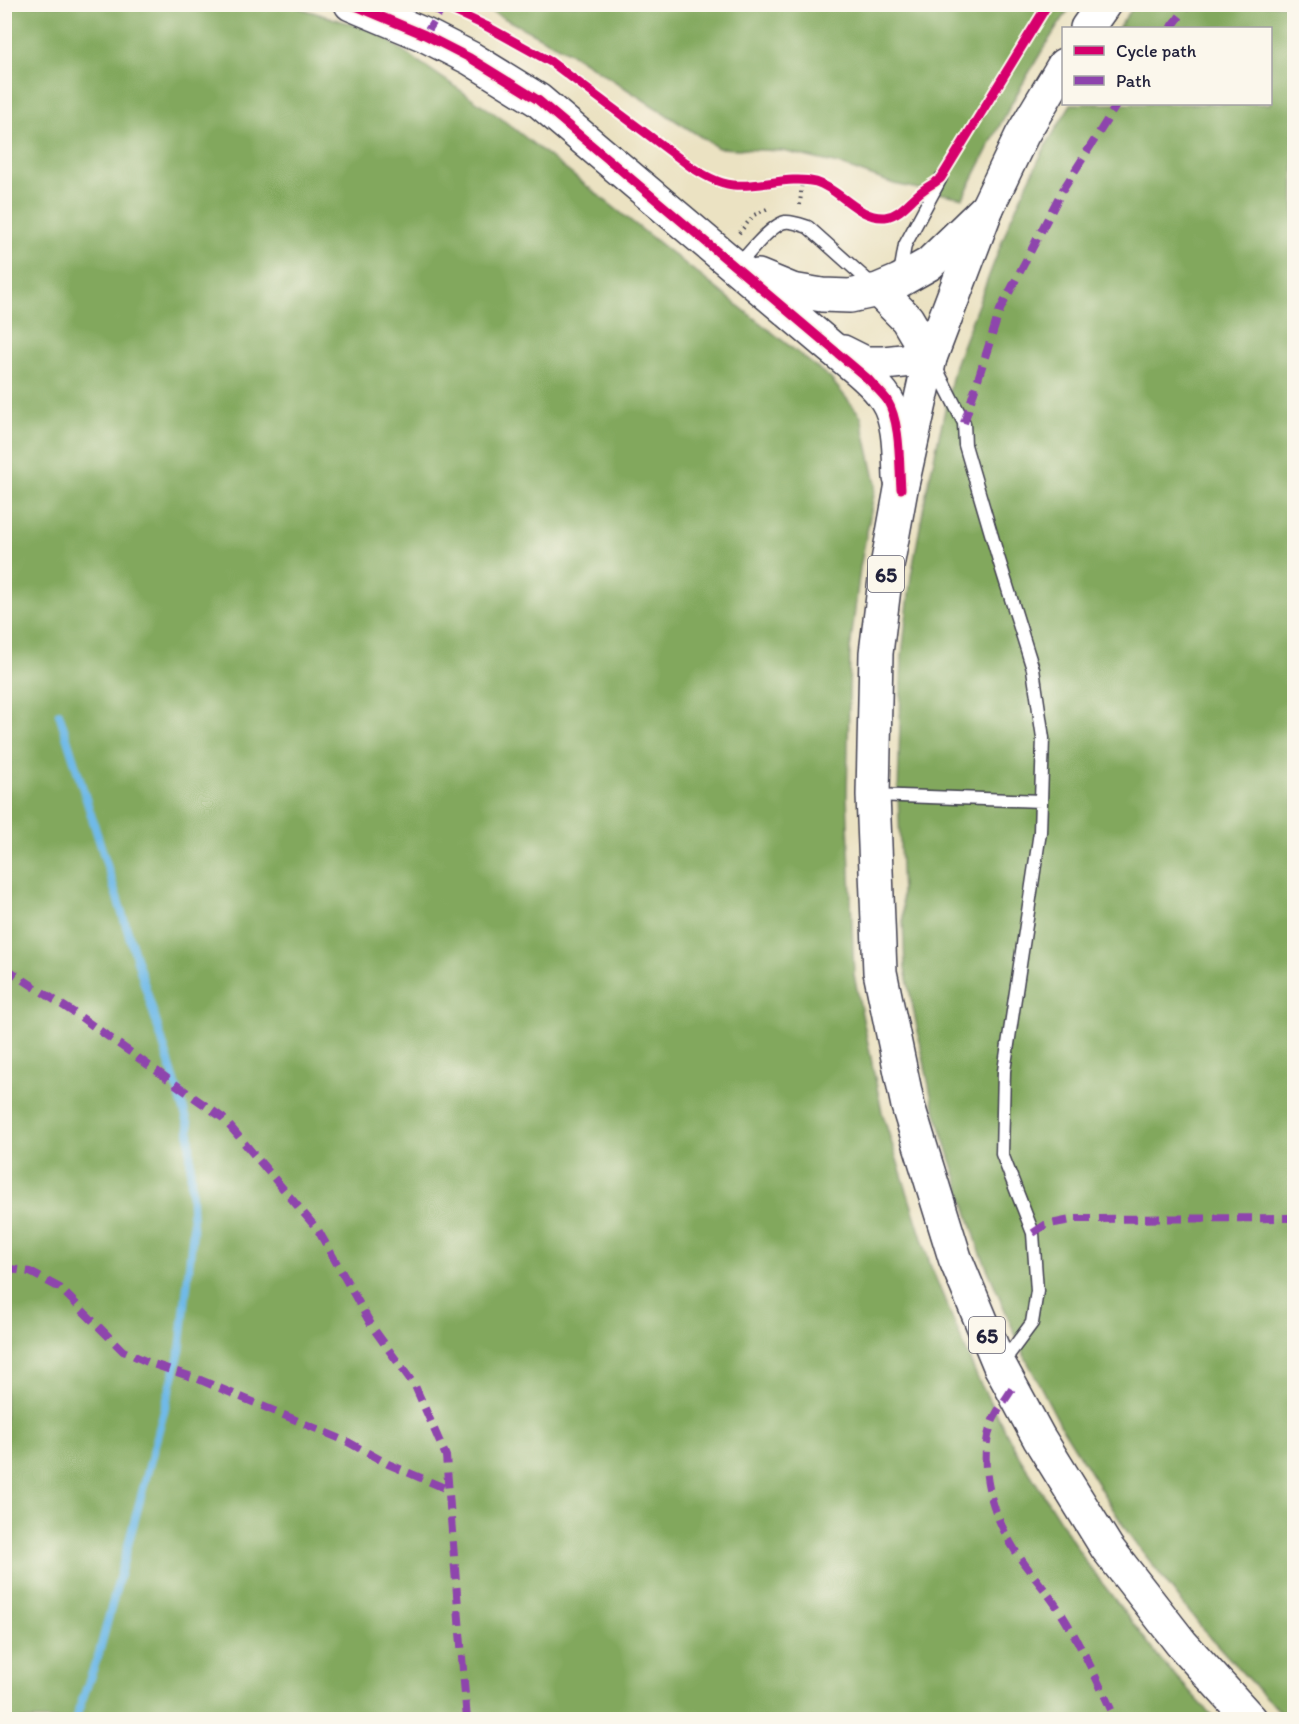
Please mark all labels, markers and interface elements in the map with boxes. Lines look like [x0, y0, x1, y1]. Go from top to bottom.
legend [1062, 27, 1272, 105]
text: Cycle path [1116, 40, 1197, 62]
text: Path [1116, 70, 1151, 92]
road number: 65 [868, 556, 904, 592]
road number: 65 [969, 1317, 1005, 1353]

